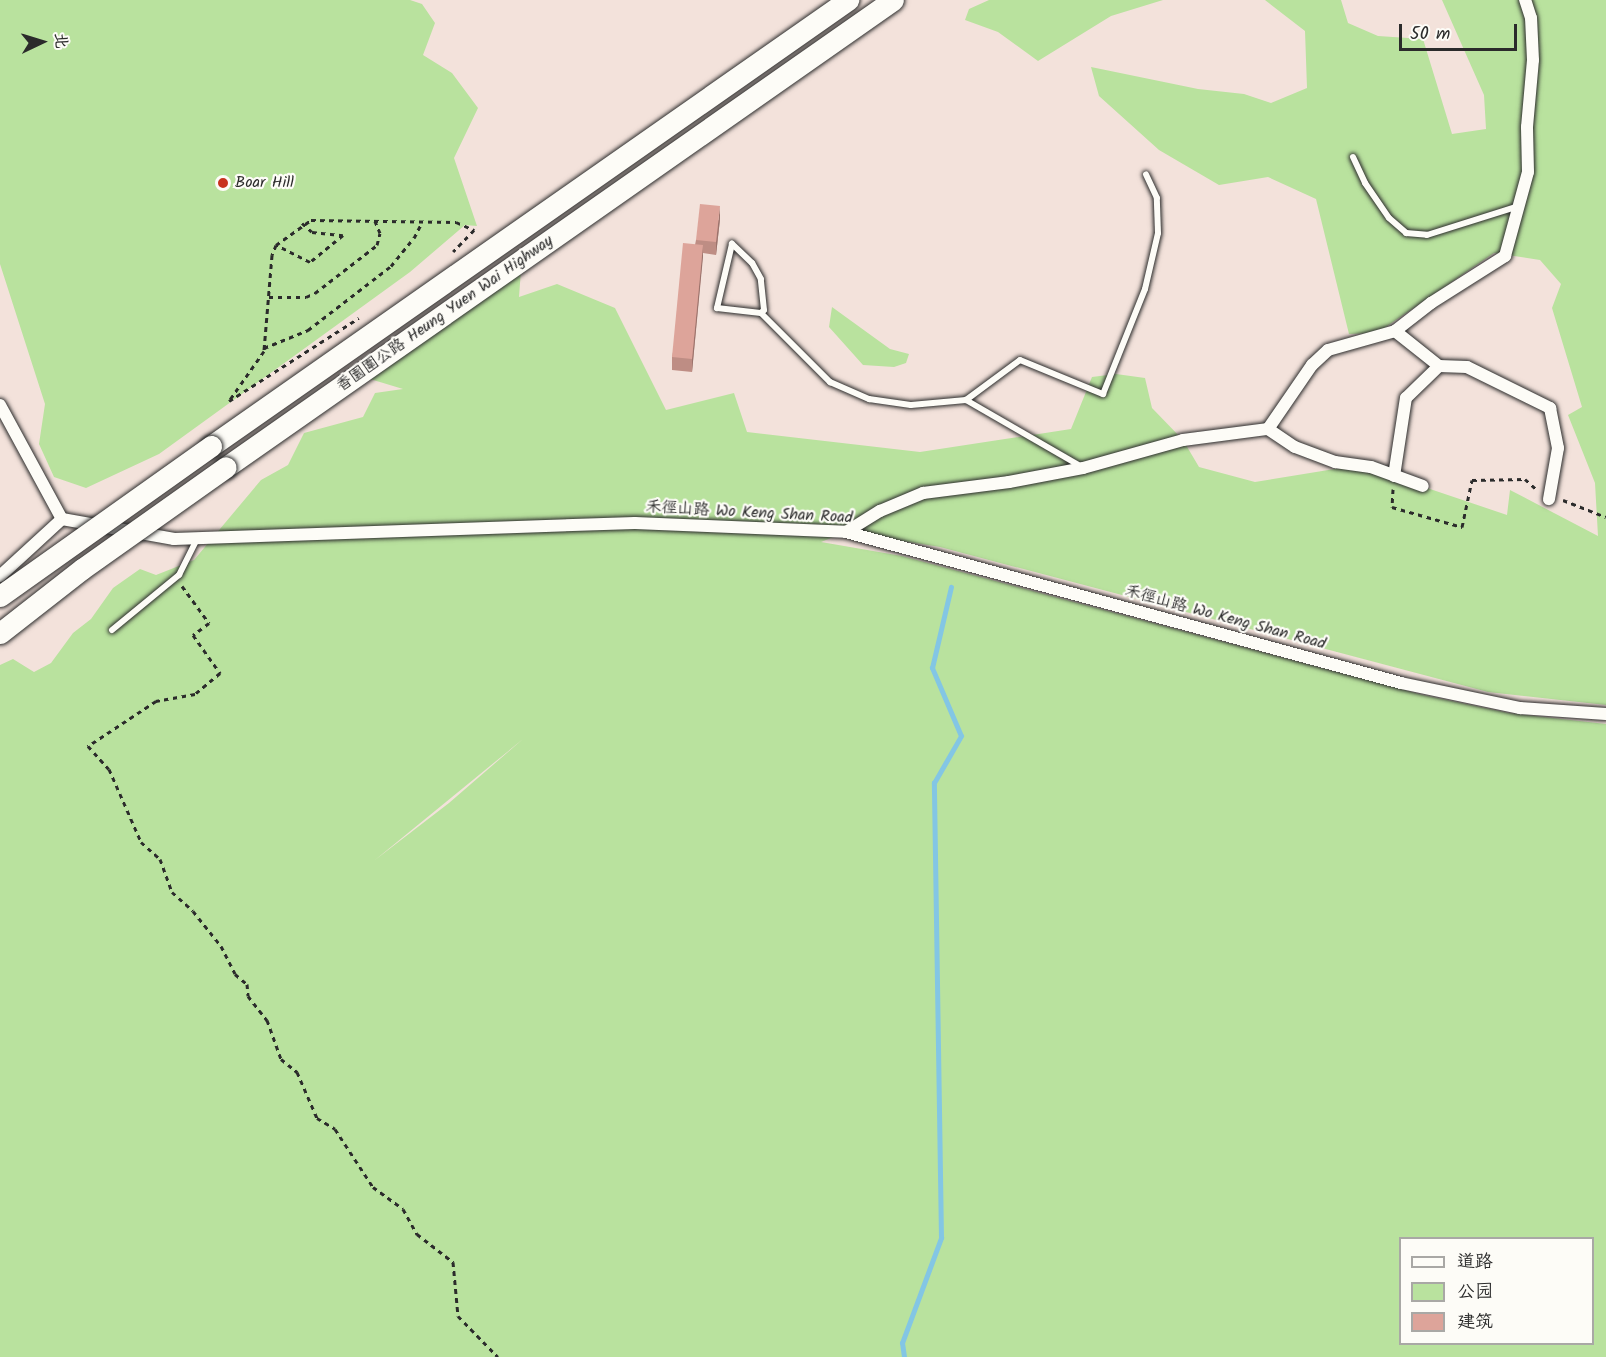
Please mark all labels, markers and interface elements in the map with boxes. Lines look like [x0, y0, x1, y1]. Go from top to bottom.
north arrow [12, 12, 72, 72]
scale bar [1402, 12, 1520, 50]
text: 50 m [1410, 20, 1450, 49]
text: 北 [47, 32, 73, 50]
place label: Boar Hill [235, 173, 294, 193]
marker: Boar Hill [216, 176, 230, 190]
street label: 香園圍公路 Heung Yuen Wai Highway [333, 231, 557, 397]
street label: 禾徑山路 Wo Keng Shan Road [645, 498, 853, 528]
street label: 禾徑山路 Wo Keng Shan Road [1122, 582, 1328, 654]
legend [1399, 1237, 1594, 1345]
text: 道路 [1457, 1248, 1493, 1277]
text: 公园 [1457, 1278, 1493, 1307]
text: 建筑 [1457, 1308, 1493, 1337]

